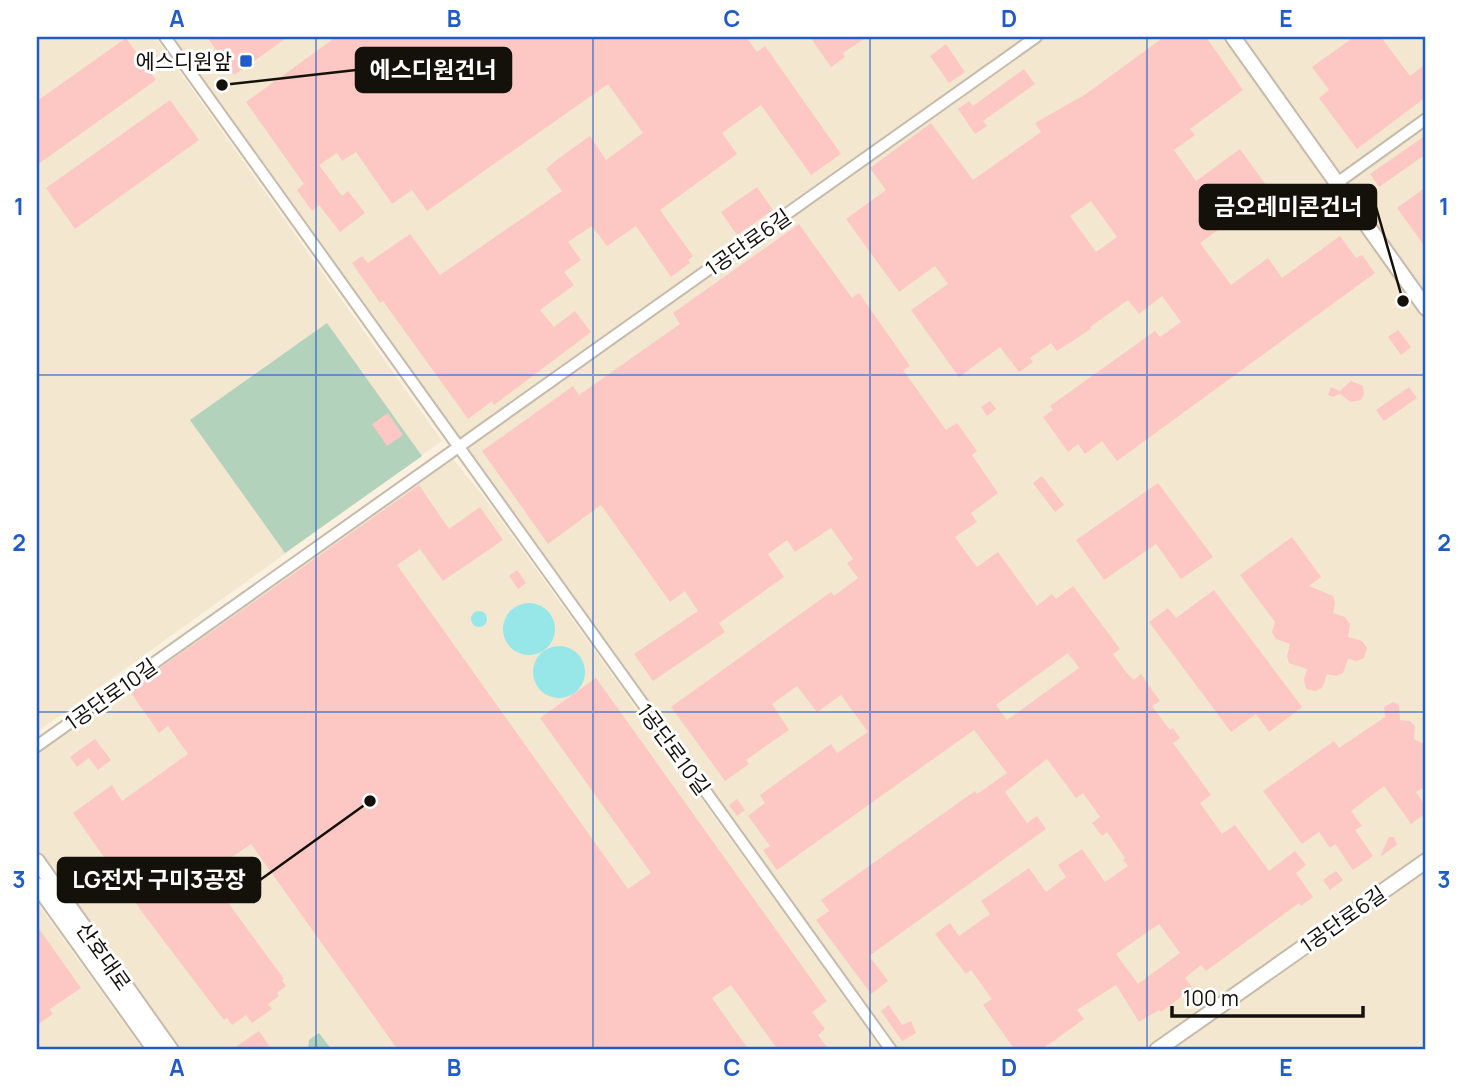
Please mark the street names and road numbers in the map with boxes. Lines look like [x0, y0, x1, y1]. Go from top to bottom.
street label: 1공단로6길 [700, 202, 796, 282]
street label: 1공단로10길 [59, 652, 163, 736]
street label: 1공단로10길 [631, 698, 717, 800]
street label: 1공단로6길 [1295, 879, 1391, 959]
street label: 산호대로 [70, 916, 138, 996]

